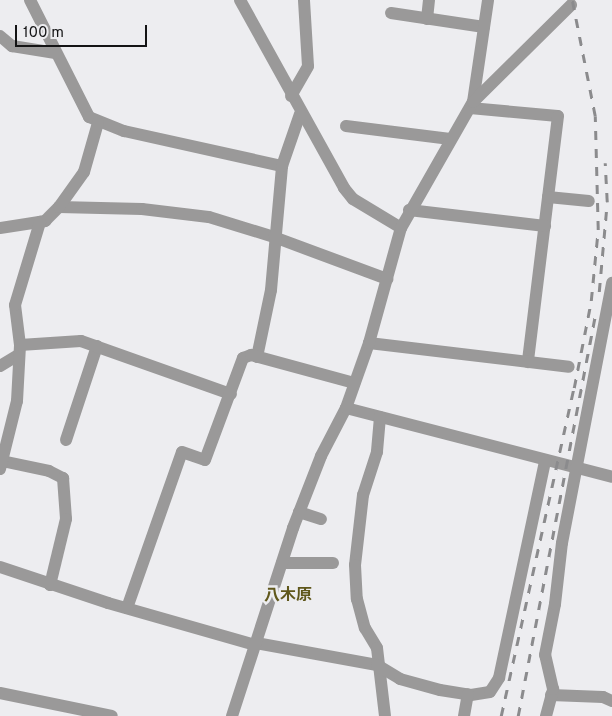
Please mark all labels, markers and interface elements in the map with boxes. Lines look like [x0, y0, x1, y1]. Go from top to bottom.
scale bar [18, 15, 150, 47]
text: 100 m [23, 24, 64, 43]
district label: 八木原 [264, 586, 312, 606]

